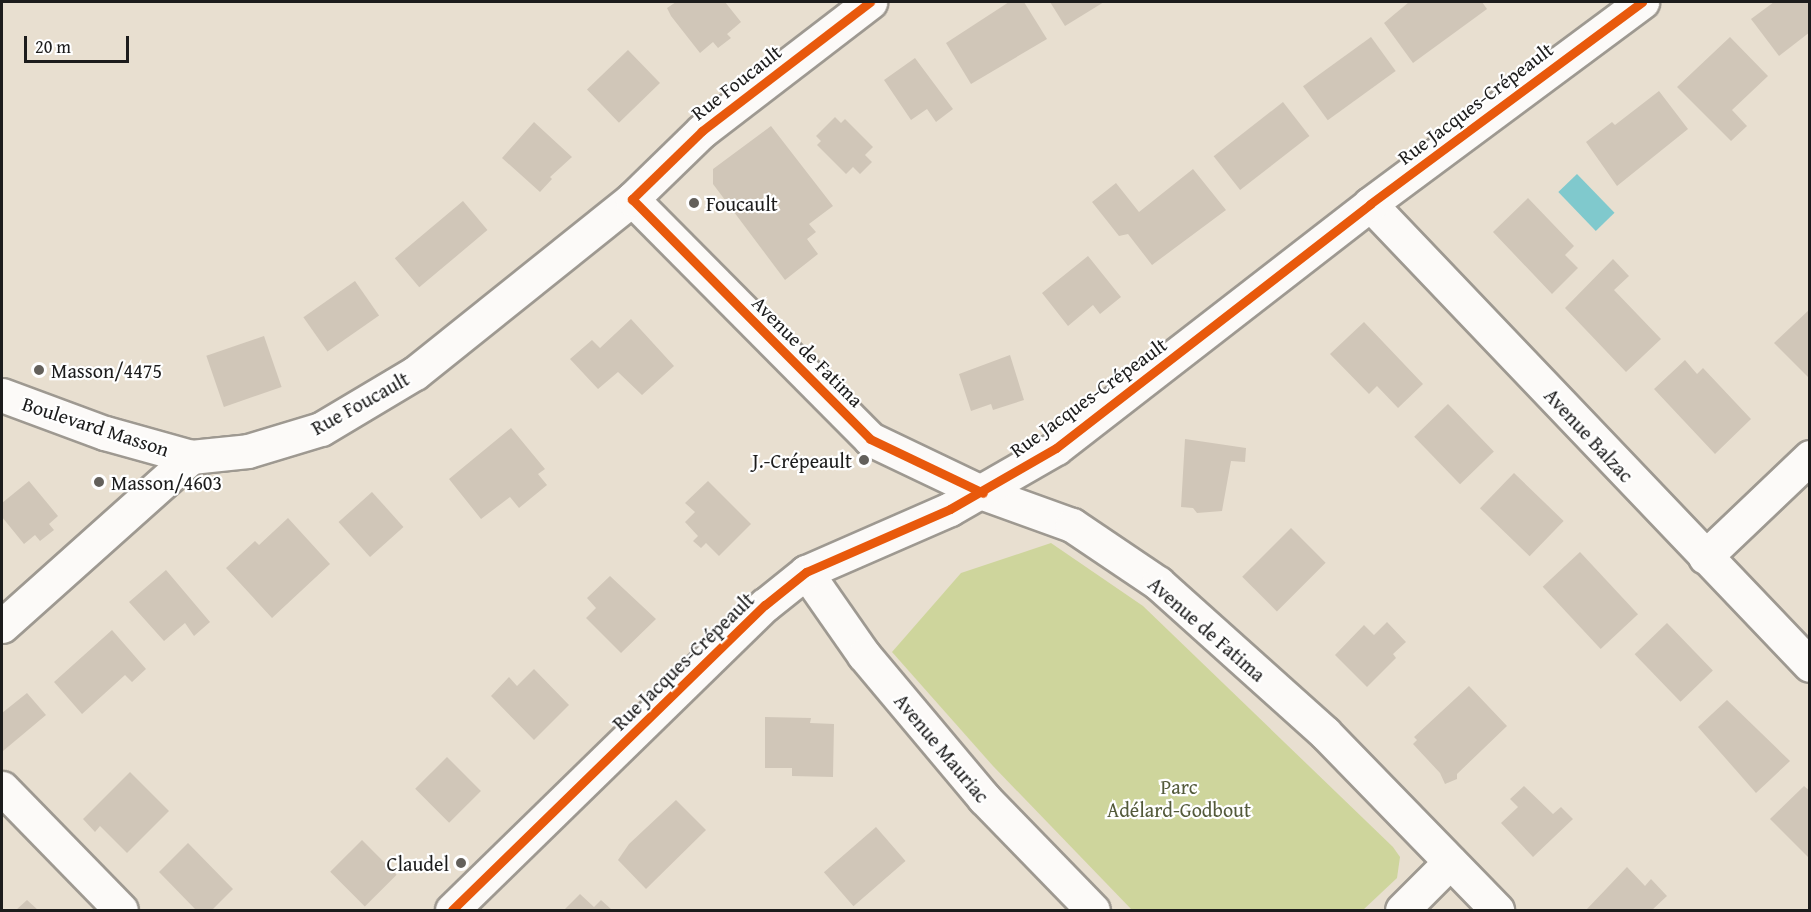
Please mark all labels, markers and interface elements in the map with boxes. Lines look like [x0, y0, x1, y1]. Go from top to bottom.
scale bar [27, 24, 132, 62]
text: 20 m [35, 33, 71, 60]
street label: Rue Jacques-Crépeault [1393, 37, 1557, 169]
street label: Rue Foucault [686, 39, 786, 125]
place label: Foucault [706, 191, 778, 215]
marker: Foucault [687, 196, 701, 210]
street label: Avenue de Fatima [747, 290, 869, 412]
street label: Rue Jacques-Crépeault [1005, 332, 1171, 462]
place label: Masson/4475 [51, 358, 162, 382]
marker: Masson/4475 [32, 363, 46, 377]
street label: Rue Foucault [307, 366, 413, 440]
street label: Avenue Balzac [1540, 383, 1638, 487]
street label: Boulevard Masson [20, 391, 172, 461]
place label: J.-Crépeault [752, 448, 852, 472]
marker: J.-Crépeault [857, 453, 871, 467]
place label: Masson/4603 [111, 470, 222, 494]
marker: Masson/4603 [92, 475, 106, 489]
street label: Avenue de Fatima [1144, 572, 1270, 686]
street label: Rue Jacques-Crépeault [607, 587, 759, 735]
street label: Avenue Mauriac [890, 689, 994, 807]
park label: Parc Adélard-Godbout [1107, 774, 1251, 821]
place label: Claudel [387, 851, 449, 875]
marker: Claudel [454, 856, 468, 870]

